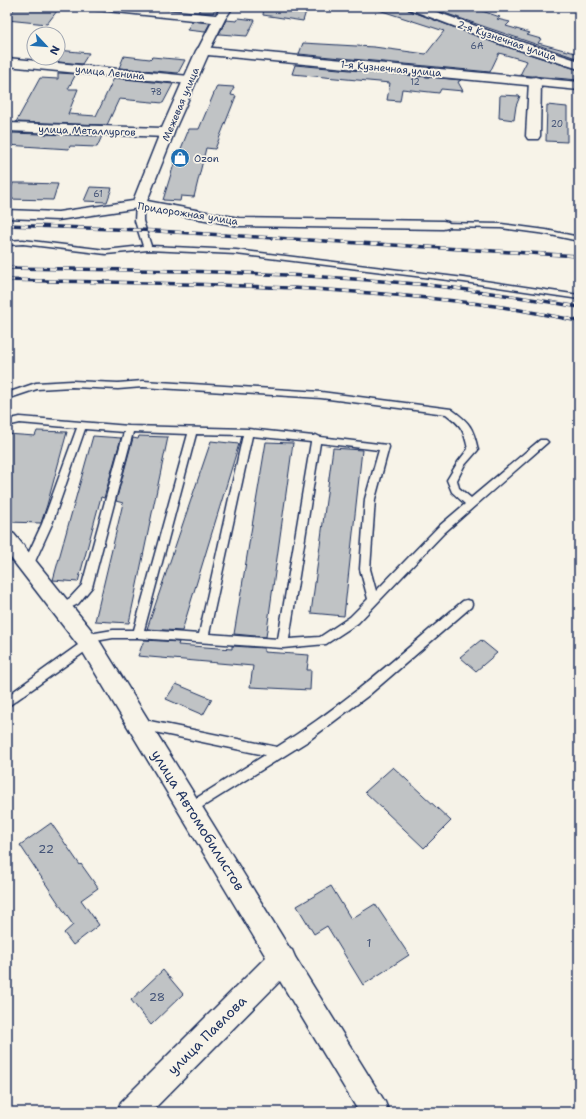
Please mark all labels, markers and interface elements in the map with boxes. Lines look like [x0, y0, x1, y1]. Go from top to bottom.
street label: 2-я Кузнечная улица [456, 17, 559, 64]
north arrow [26, 26, 66, 66]
house number: 6А [471, 40, 484, 52]
text: N [46, 43, 63, 58]
street label: 1-я Кузнечная улица [340, 58, 443, 79]
street label: улица Ленина [74, 62, 146, 83]
street label: Межевая улица [159, 65, 202, 143]
house number: 12 [410, 76, 420, 88]
house number: 78 [150, 86, 162, 98]
house number: 20 [551, 118, 563, 130]
street label: улица Металлургов [38, 122, 136, 139]
shop icon: Ozon [169, 147, 191, 169]
place label: Ozon [194, 152, 219, 165]
house number: 61 [93, 188, 103, 200]
street label: Придорожная улица [137, 199, 240, 228]
street label: улица Автомобилистов [147, 746, 249, 894]
house number: 22 [38, 841, 54, 857]
house number: 1 [366, 935, 372, 951]
house number: 28 [149, 989, 165, 1005]
street label: улица Павлова [164, 991, 251, 1078]

